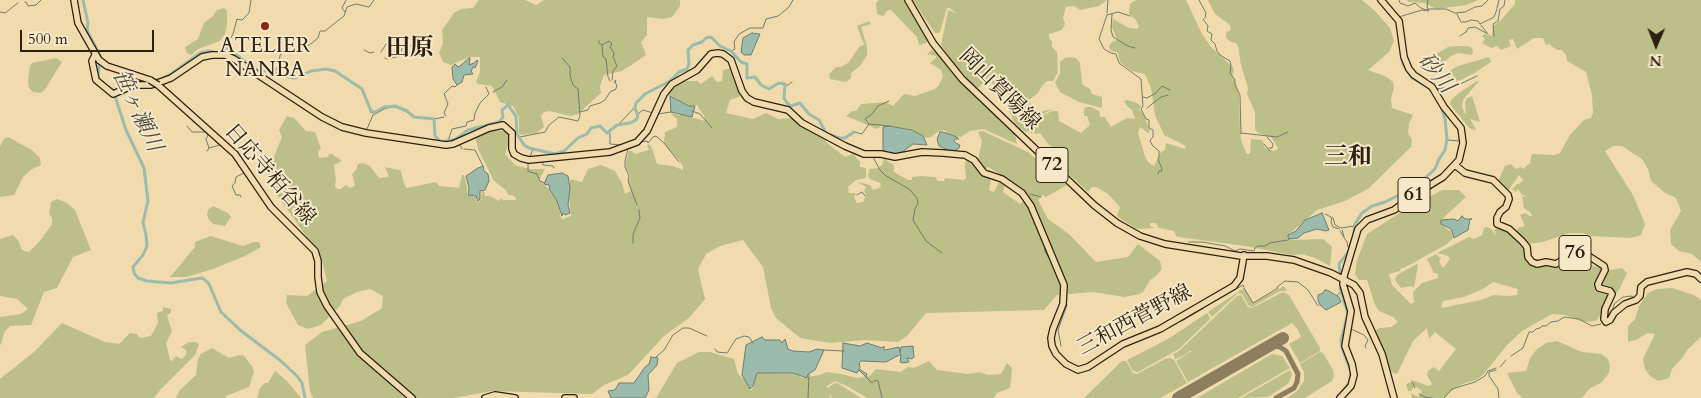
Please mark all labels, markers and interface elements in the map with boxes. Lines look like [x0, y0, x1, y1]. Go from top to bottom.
scale bar [22, 20, 156, 52]
marker: ATELIER NANBA [259, 20, 271, 32]
north arrow [1631, 20, 1681, 70]
text: 500 m [28, 29, 68, 49]
place label: ATELIER NANBA [220, 34, 310, 84]
district label: 田原 [386, 35, 434, 63]
street label: 岡山賀陽線 [953, 44, 1045, 136]
water label: 砂川 [1411, 49, 1459, 99]
text: N [1649, 51, 1662, 70]
water label: 笹ヶ瀬川 [105, 66, 167, 156]
street label: 日応寺栢谷線 [218, 119, 320, 231]
district label: 三和 [1324, 144, 1372, 172]
road number: 72 [1036, 148, 1068, 182]
road number: 61 [1398, 178, 1430, 212]
road number: 76 [1559, 236, 1591, 270]
street label: 三和西菅野線 [1073, 280, 1197, 362]

